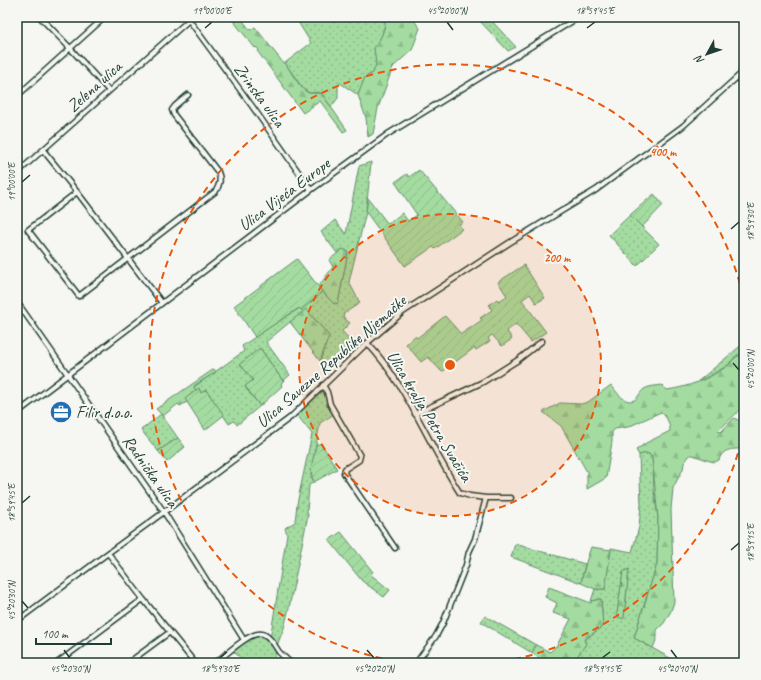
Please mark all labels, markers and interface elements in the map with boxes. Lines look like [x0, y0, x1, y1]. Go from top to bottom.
text: 19°00'00"E [193, 4, 233, 17]
text: 45°20'00"N [427, 4, 469, 17]
text: 18°59'45"E [576, 4, 616, 17]
north arrow [687, 34, 727, 74]
text: N [690, 52, 707, 68]
street label: Zelena ulica [63, 55, 128, 116]
street label: Zrinska ulica [229, 59, 290, 132]
text: 400 m [650, 144, 677, 160]
street label: Ulica Vijeća Europe [234, 152, 335, 236]
text: 19°00'00"E [5, 161, 18, 201]
text: 18°59'30"E [744, 201, 757, 241]
text: 200 m [544, 250, 571, 266]
street label: Ulica Savezne Republike Njemačke [252, 290, 412, 432]
street label: Ulica kralja Petra Svačića [382, 347, 478, 487]
text: 45°20'00"N [744, 348, 757, 390]
centre of rings [443, 358, 457, 372]
office icon: Filir d.o.o. [48, 399, 74, 425]
place label: Filir d.o.o. [76, 402, 133, 423]
street label: Radnička ulica [118, 431, 184, 513]
text: 18°59'45"E [5, 482, 18, 522]
text: 18°59'15"E [744, 522, 757, 562]
text: 45°20'30"N [5, 579, 18, 621]
scale bar [36, 620, 111, 646]
text: 100 m [42, 626, 69, 642]
text: 45°20'30"N [50, 662, 92, 675]
text: 18°59'30"E [201, 662, 241, 675]
text: 45°20'20"N [354, 662, 396, 675]
text: 18°59'15"E [583, 662, 623, 675]
text: 45°20'10"N [657, 662, 699, 675]

